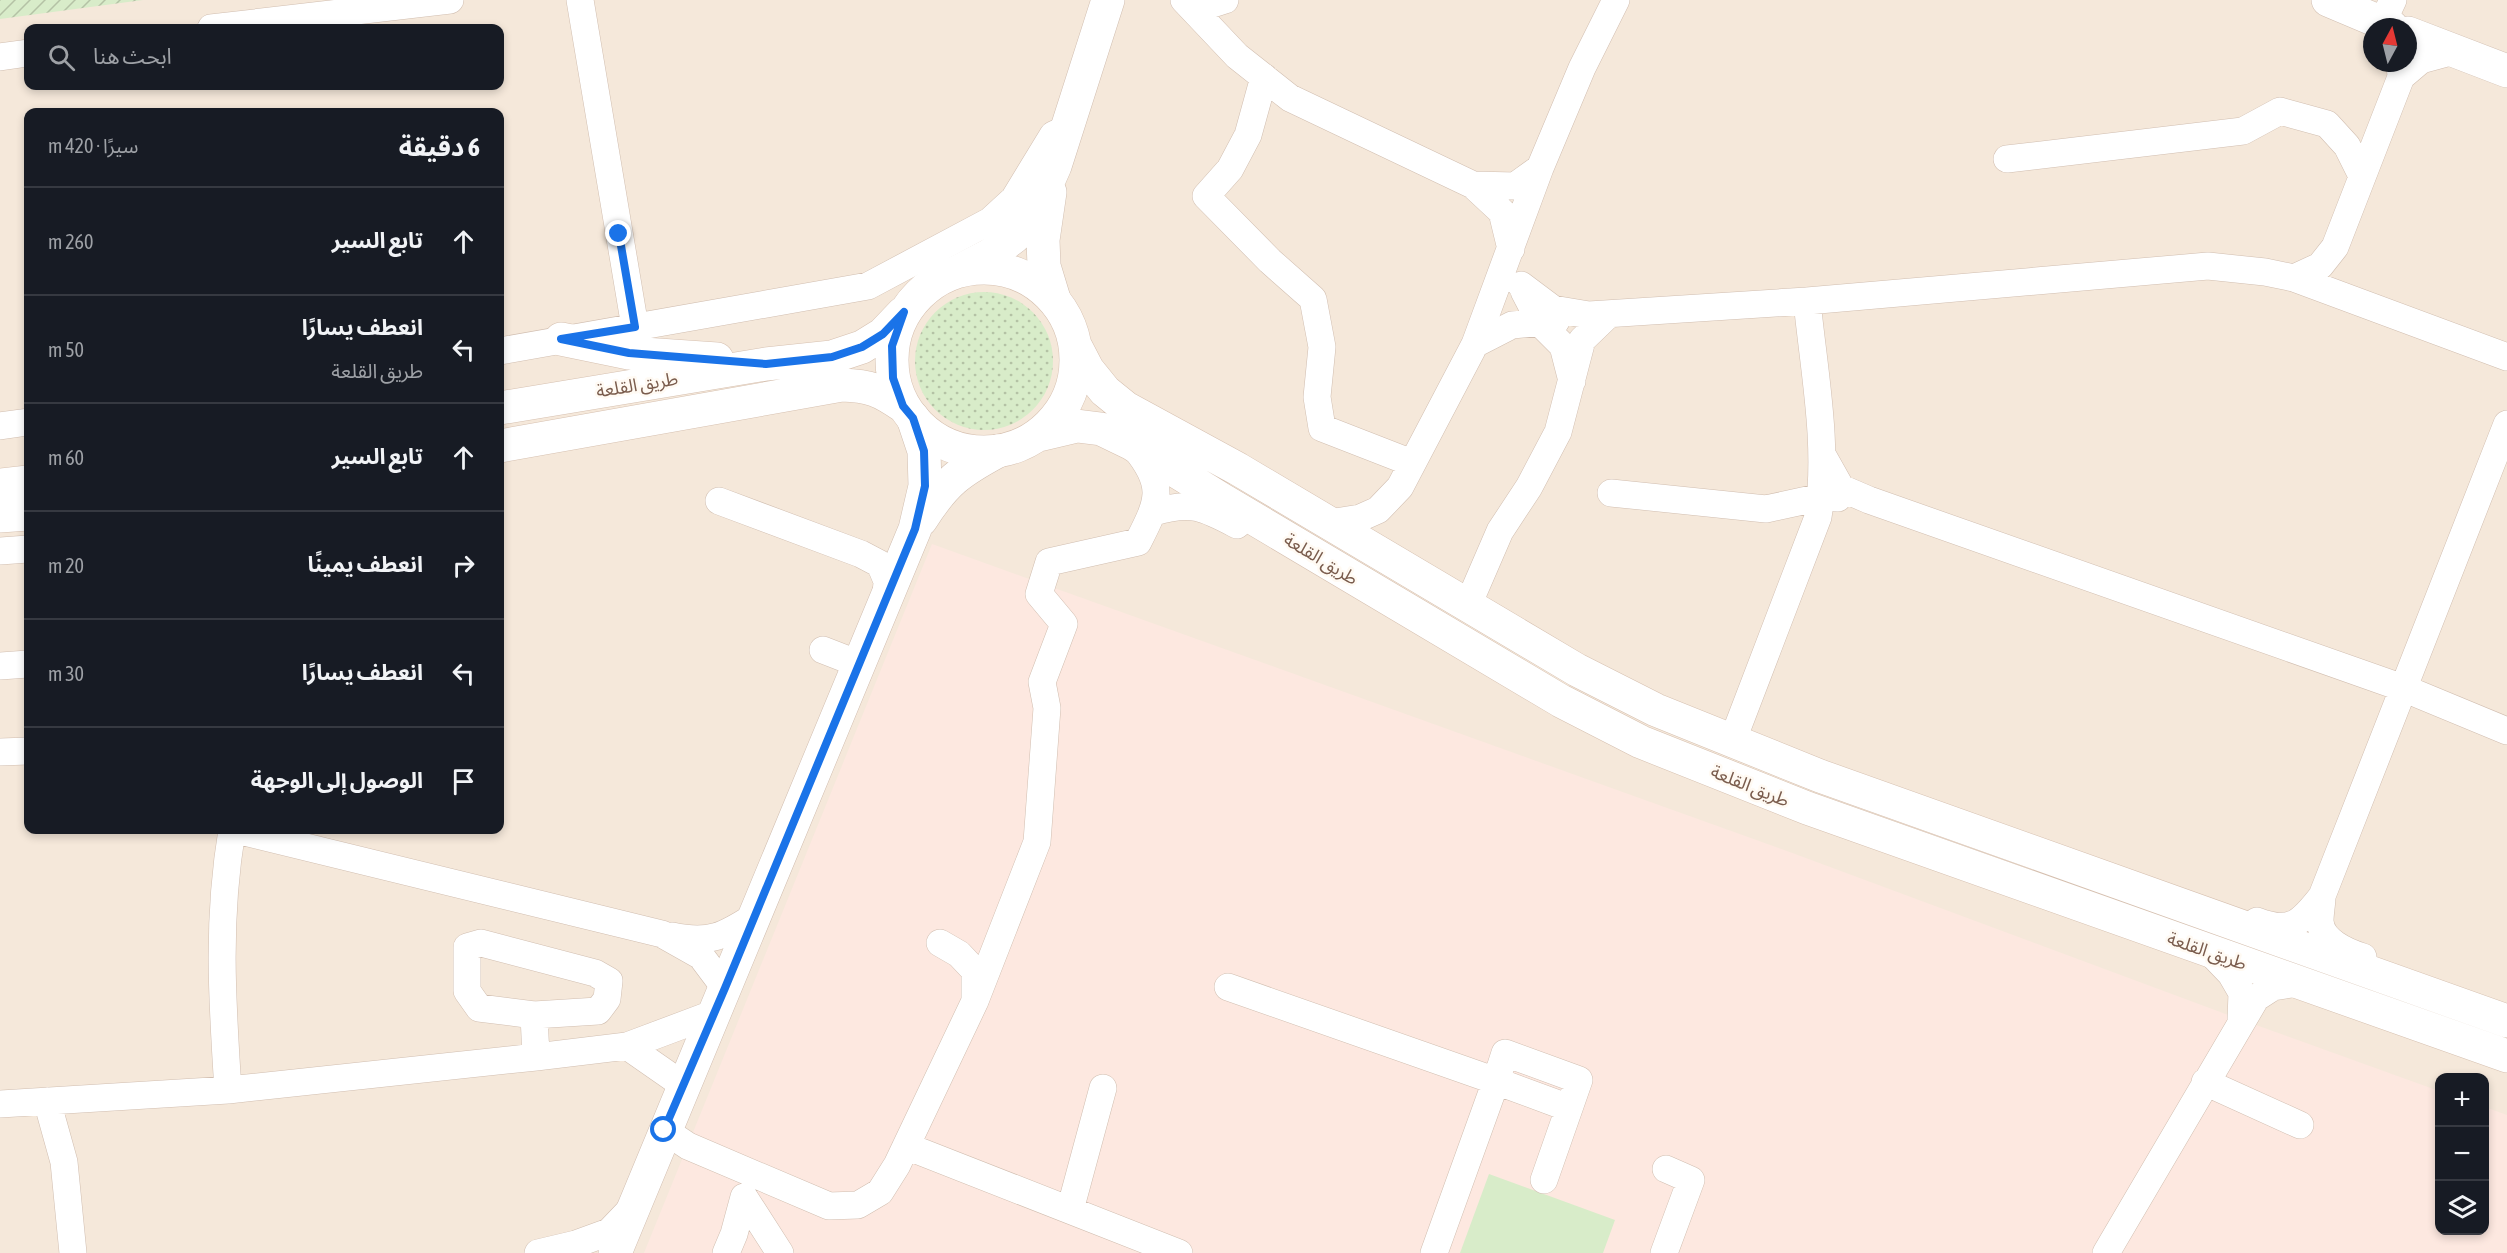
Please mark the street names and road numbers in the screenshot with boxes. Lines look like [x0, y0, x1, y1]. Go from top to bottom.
street label: طريق القلعة [594, 368, 680, 402]
street label: طريق القلعة [1280, 528, 1362, 590]
street label: طريق القلعة [1708, 760, 1792, 812]
street label: طريق القلعة [2164, 927, 2250, 975]

